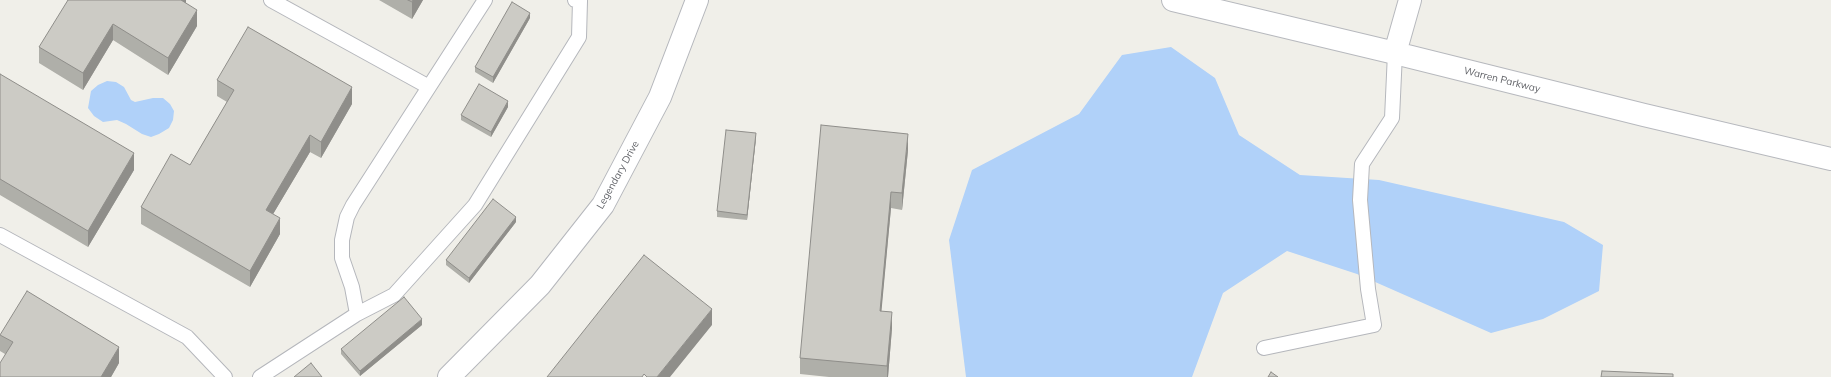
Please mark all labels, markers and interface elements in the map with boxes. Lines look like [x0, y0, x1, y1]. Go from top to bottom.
street label: Warren Parkway [1463, 65, 1541, 95]
street label: Legendary Drive [594, 139, 642, 211]

